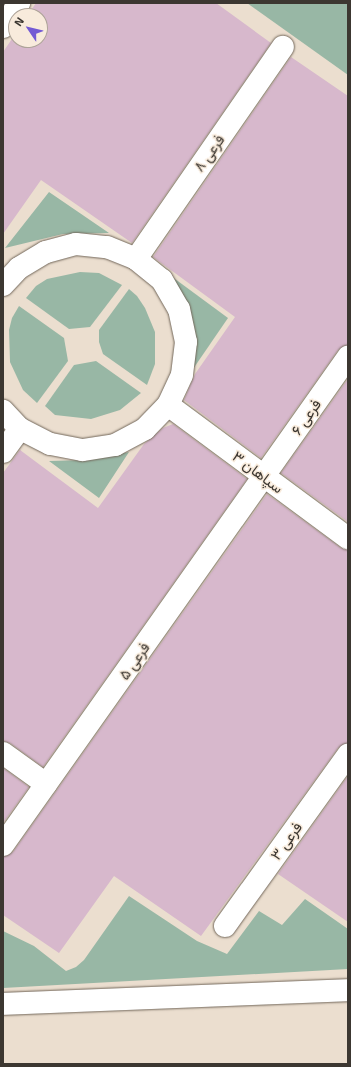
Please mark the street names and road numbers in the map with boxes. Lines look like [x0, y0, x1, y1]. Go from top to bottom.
street label: فرعی ۸ [190, 131, 228, 175]
street label: فرعی ۶ [287, 396, 325, 438]
street label: سپاهان ۳ [229, 447, 287, 497]
street label: فرعی ۵ [115, 639, 153, 683]
street label: فرعی ۳ [266, 819, 306, 863]

